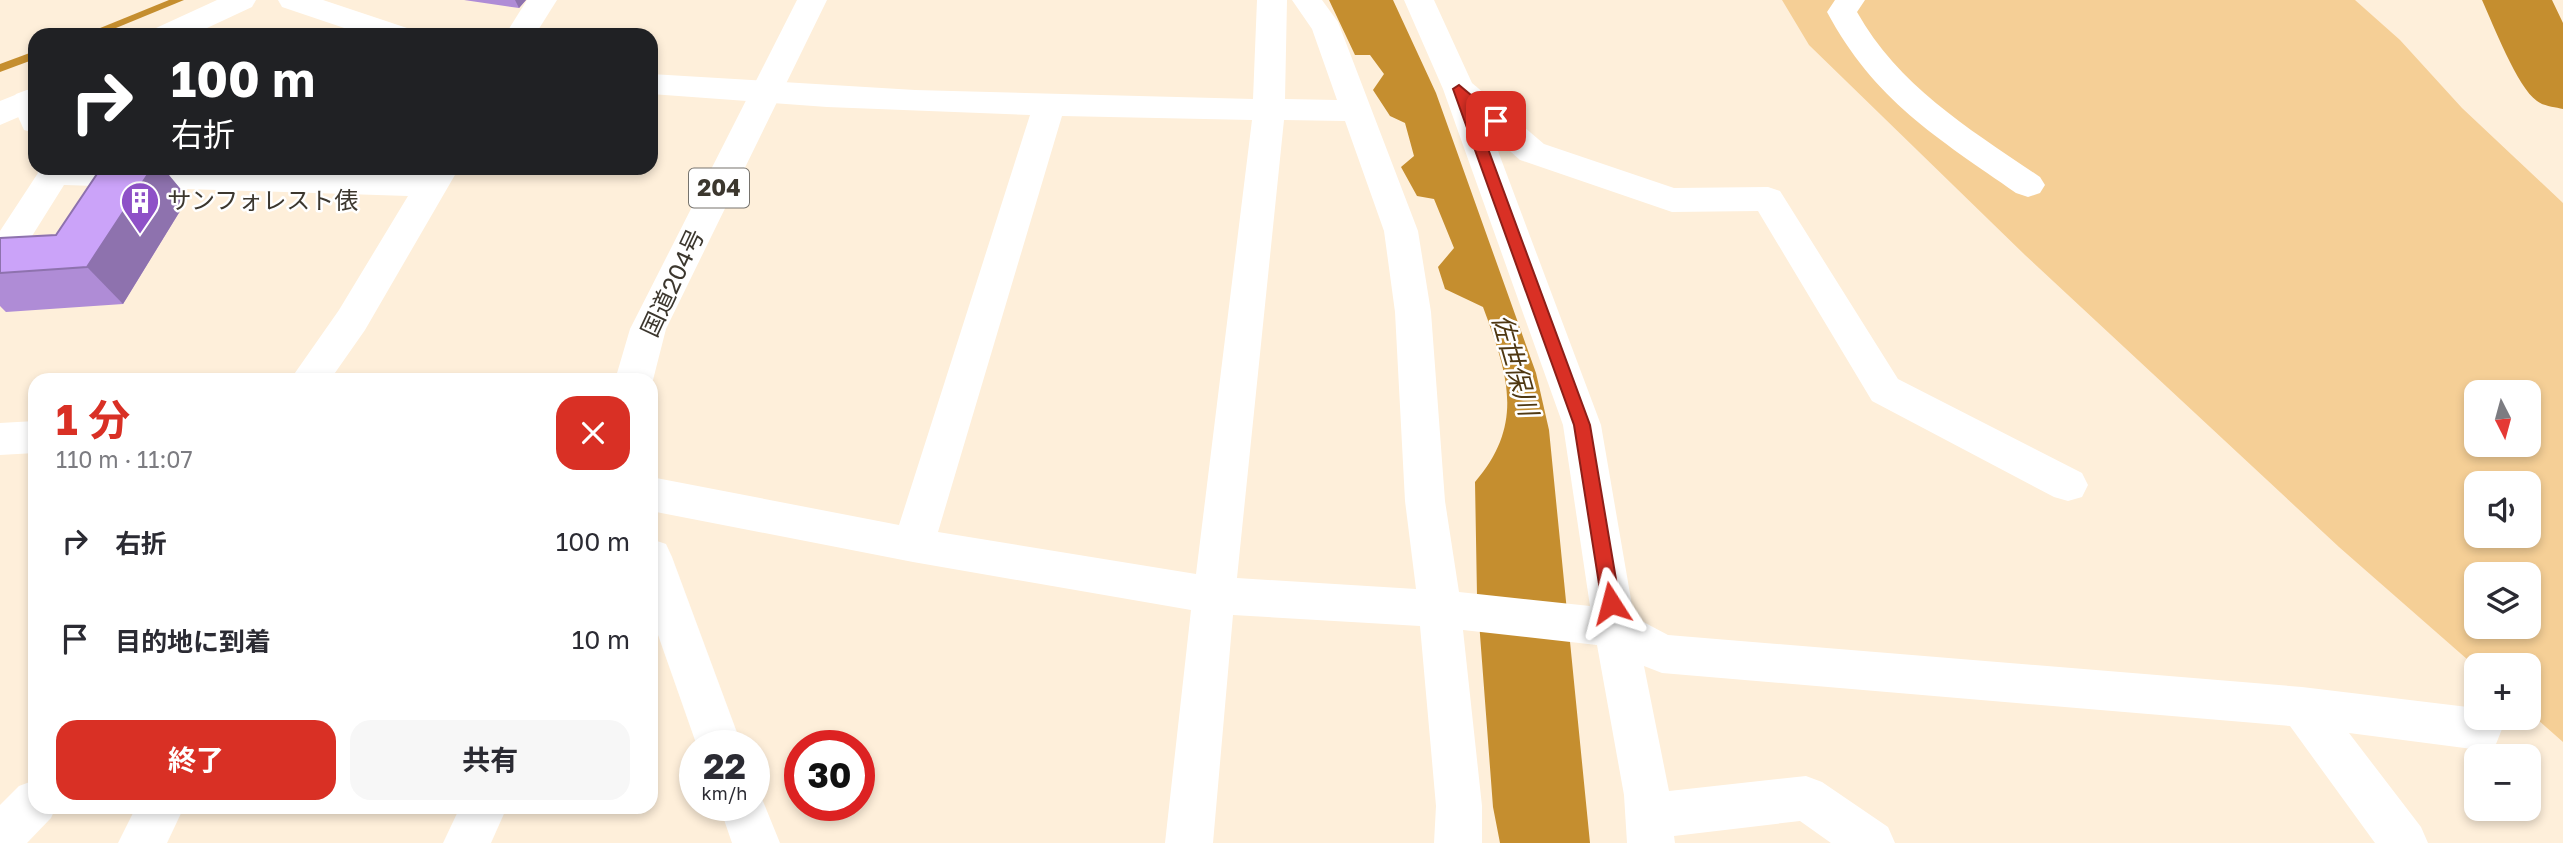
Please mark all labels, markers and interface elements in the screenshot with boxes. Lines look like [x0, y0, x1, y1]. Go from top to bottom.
text: 100 m [171, 49, 315, 108]
icon: right [56, 56, 147, 147]
pin [1466, 91, 1526, 151]
icon: arrive [1477, 102, 1515, 140]
text: 右折 [171, 115, 235, 153]
road number: 204 [689, 168, 749, 208]
building icon: サンフォレスト俵 [119, 180, 161, 235]
place label: サンフォレスト俵 [167, 185, 358, 214]
street label: 国道204号 [634, 224, 709, 341]
water label: 佐世保川 [1486, 311, 1546, 422]
north arrow [2464, 380, 2541, 457]
map controls [2464, 380, 2541, 821]
text: 1 分 [56, 394, 130, 444]
button: close [556, 396, 630, 470]
text: 110 m · 11:07 [56, 445, 193, 473]
button: sound [2464, 471, 2541, 548]
icon: right [56, 522, 94, 560]
text: 100 m [556, 526, 630, 557]
text: 右折 [115, 528, 167, 559]
button: layers [2464, 562, 2541, 639]
position arrow [1574, 566, 1648, 640]
icon: arrive [56, 620, 94, 658]
text: 10 m [572, 624, 630, 655]
text: 目的地に到着 [115, 626, 271, 657]
button: + [2464, 653, 2541, 730]
button: 終了 [56, 720, 336, 800]
button: 共有 [350, 720, 630, 800]
speed limit sign: 30 [784, 730, 875, 821]
button: − [2464, 744, 2541, 821]
text: 22 [703, 745, 746, 787]
text: km/h [702, 782, 747, 804]

